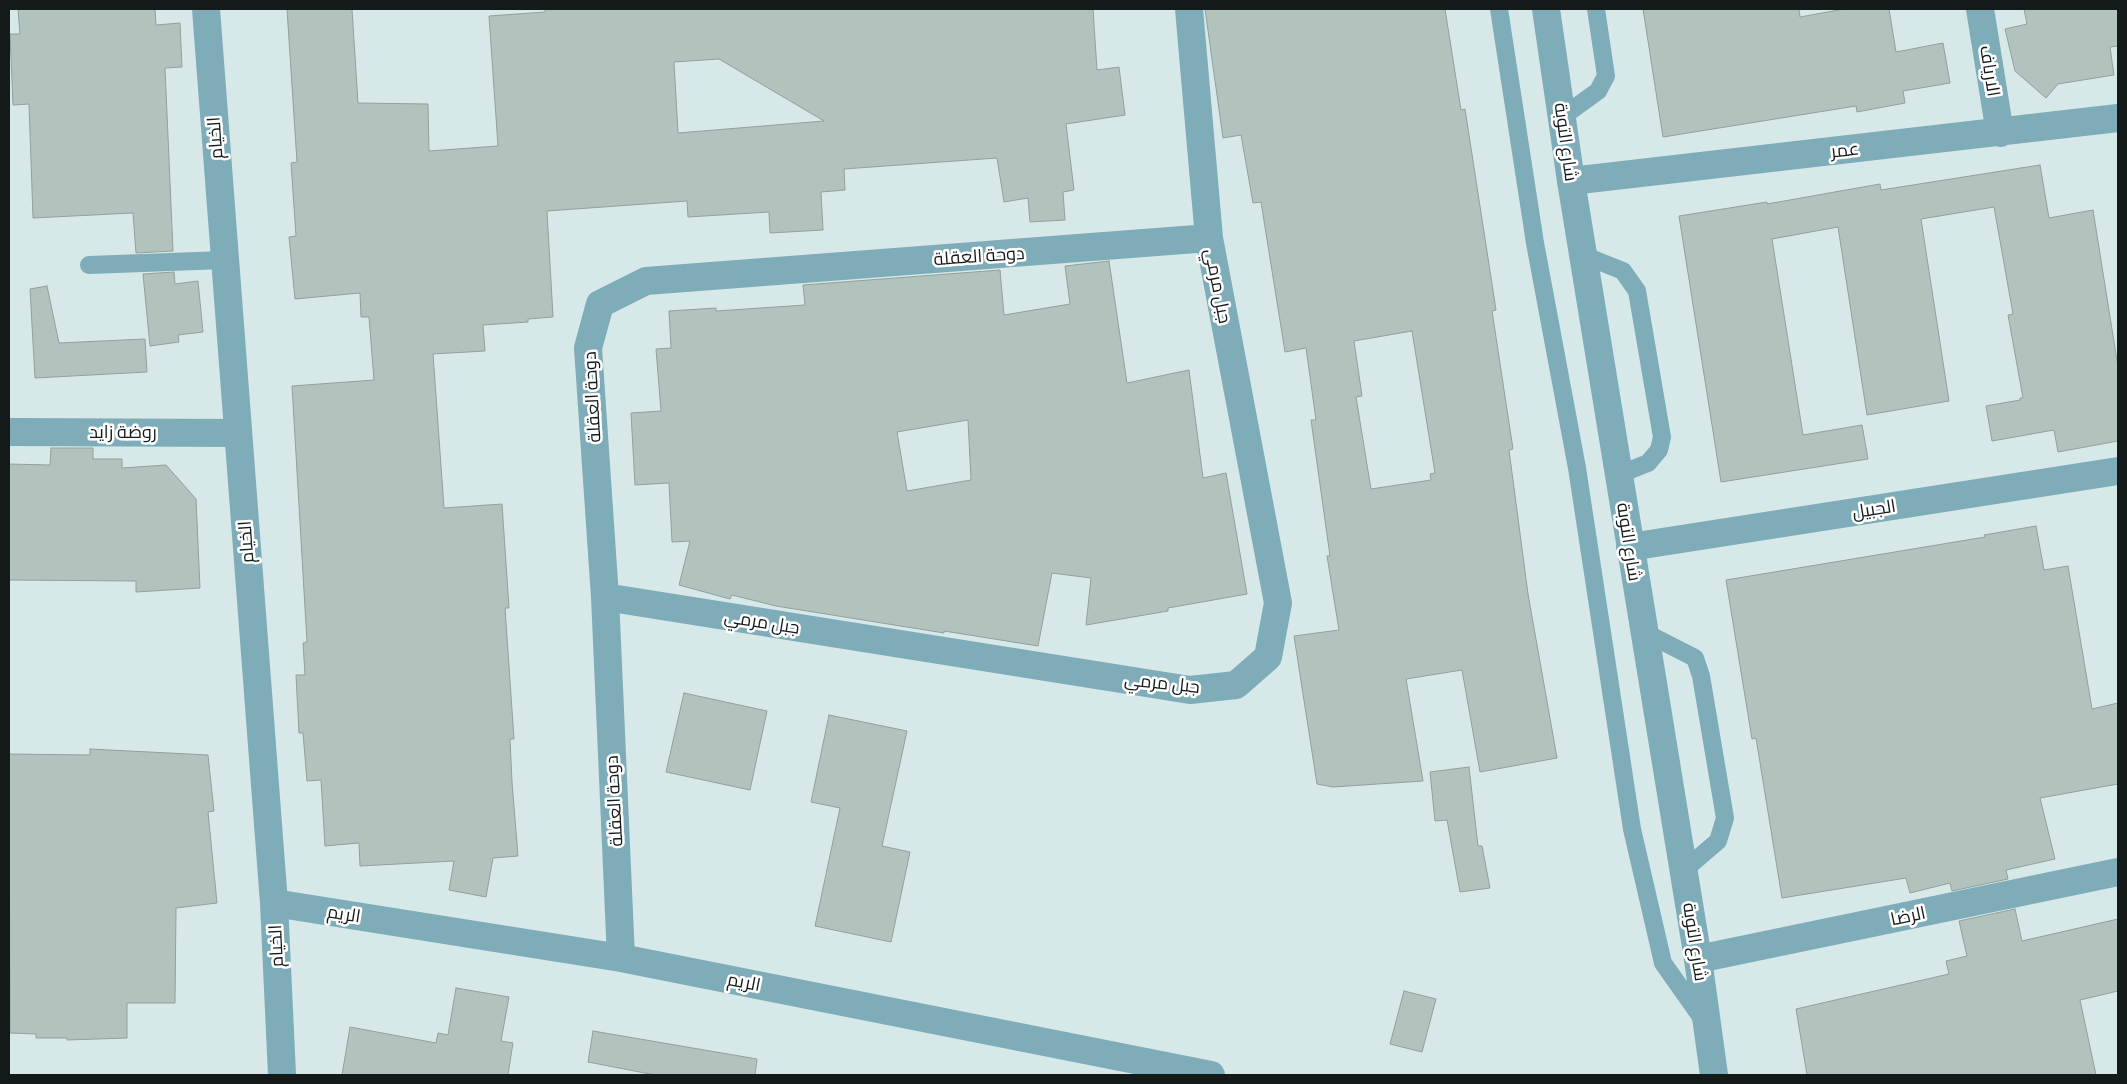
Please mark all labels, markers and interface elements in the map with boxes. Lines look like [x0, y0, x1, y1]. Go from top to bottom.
street label: الارياف [1975, 44, 2005, 98]
street label: شارع التوبة [1550, 101, 1582, 183]
street label: الخيام [203, 116, 227, 160]
street label: عمر [1830, 138, 1860, 162]
street label: دوحة العقلة [933, 242, 1025, 270]
street label: جبل مرمي [1200, 247, 1236, 325]
street label: دوحة العقلة [579, 351, 605, 443]
street label: روضة زايد [89, 421, 157, 443]
street label: الجبيل [1851, 495, 1897, 523]
street label: شارع التوبة [1612, 501, 1646, 583]
street label: الخيام [234, 520, 258, 564]
street label: جبل مرمي [723, 605, 801, 639]
street label: جبل مرمي [1123, 668, 1201, 698]
street label: دوحة العقلة [601, 755, 627, 847]
street label: الريم [326, 901, 362, 927]
street label: شارع التوبة [1678, 901, 1712, 983]
street label: الرضا [1889, 902, 1927, 930]
street label: الخيام [264, 924, 288, 968]
street label: الريم [726, 968, 762, 996]

